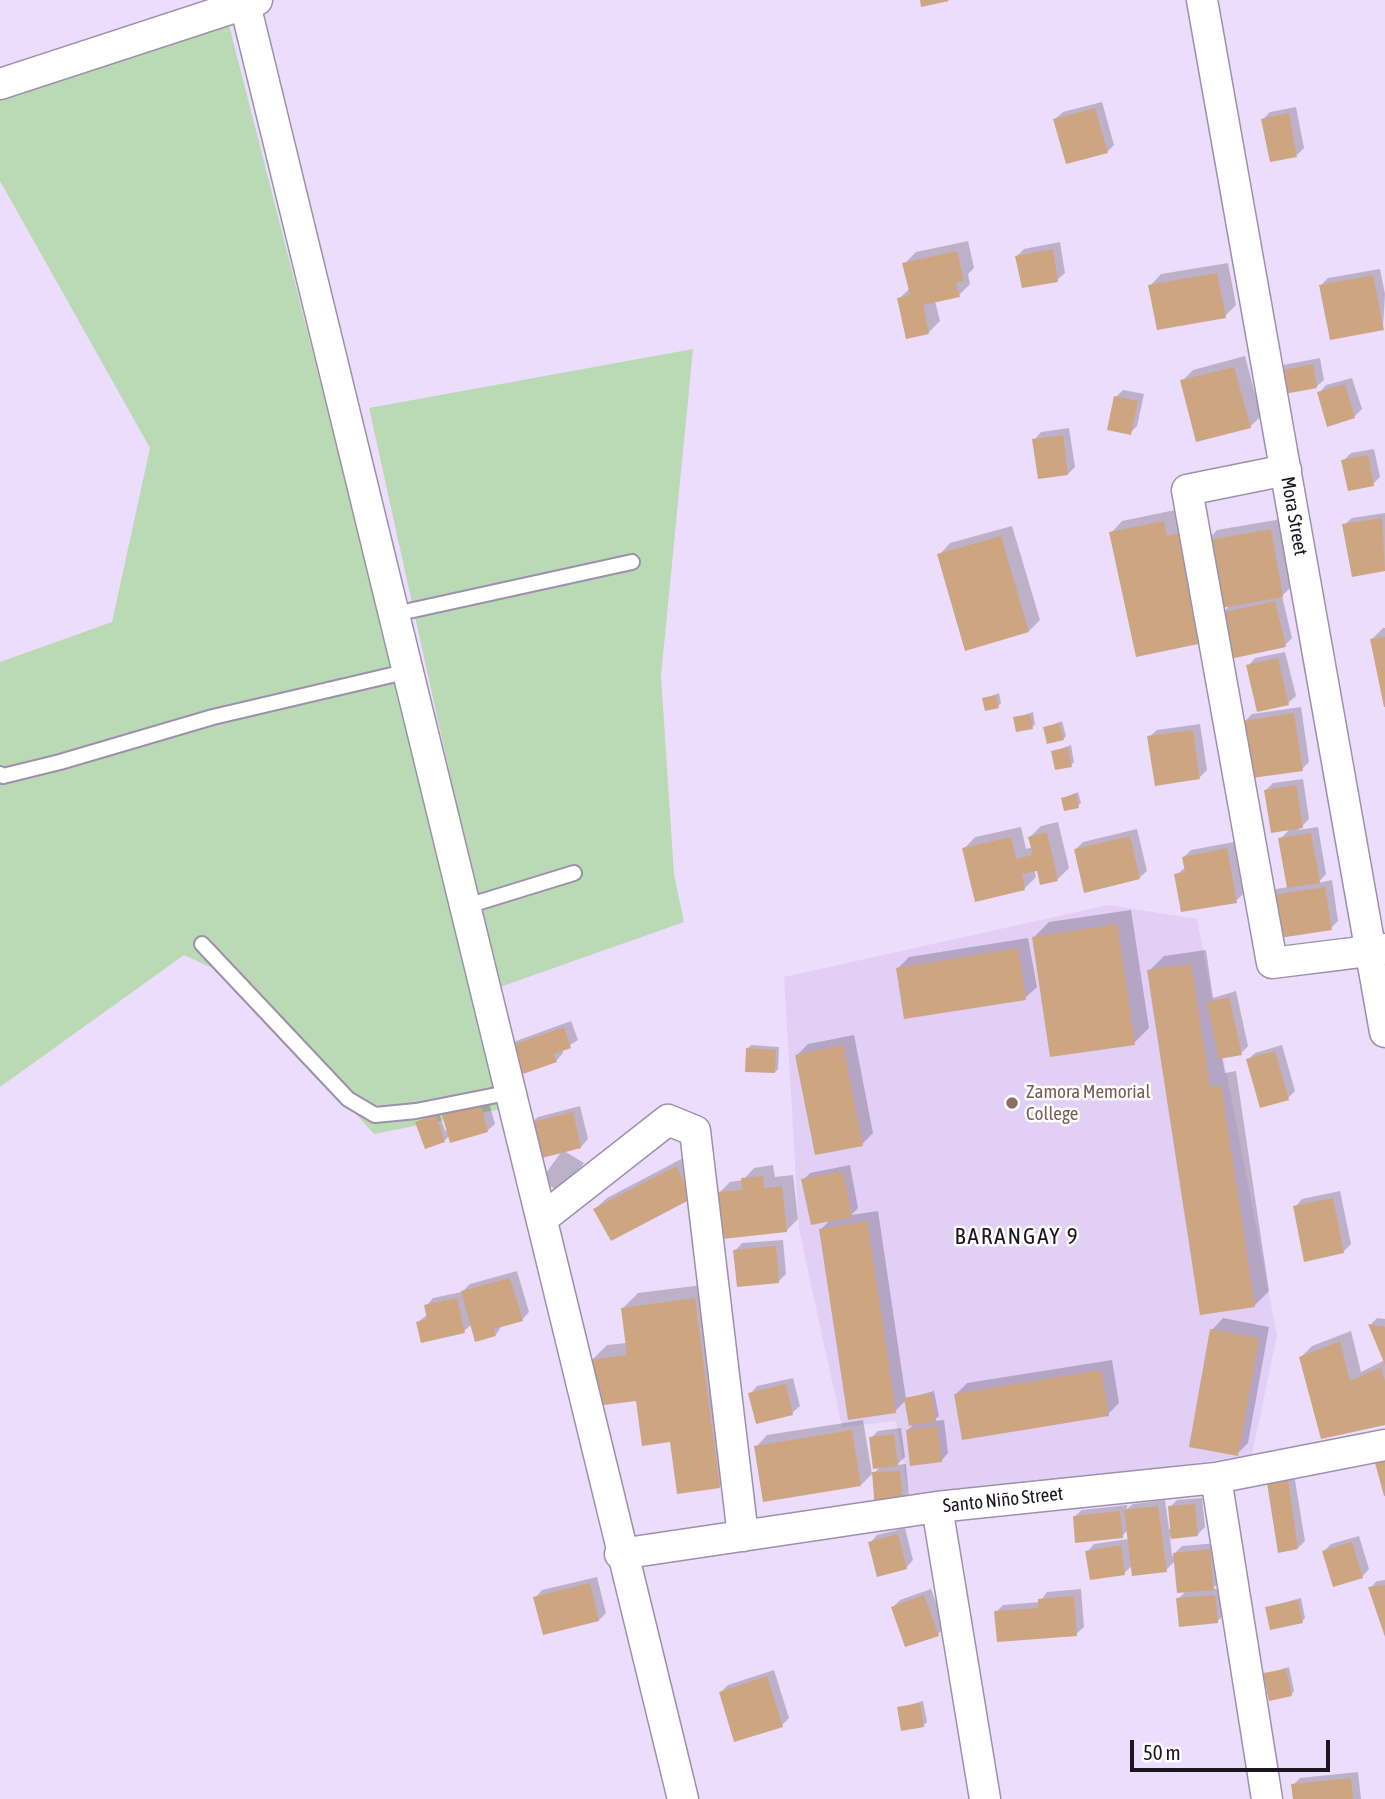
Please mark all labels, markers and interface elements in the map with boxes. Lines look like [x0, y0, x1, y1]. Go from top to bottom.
street label: Mora Street [1276, 475, 1312, 557]
place label: Zamora Memorial College [1026, 1081, 1150, 1125]
marker: Zamora Memorial College [1004, 1095, 1020, 1111]
district label: BARANGAY 9 [956, 1223, 1078, 1251]
street label: Santo Niño Street [942, 1482, 1064, 1518]
scale bar [1133, 1726, 1332, 1770]
text: 50 m [1143, 1740, 1181, 1764]

